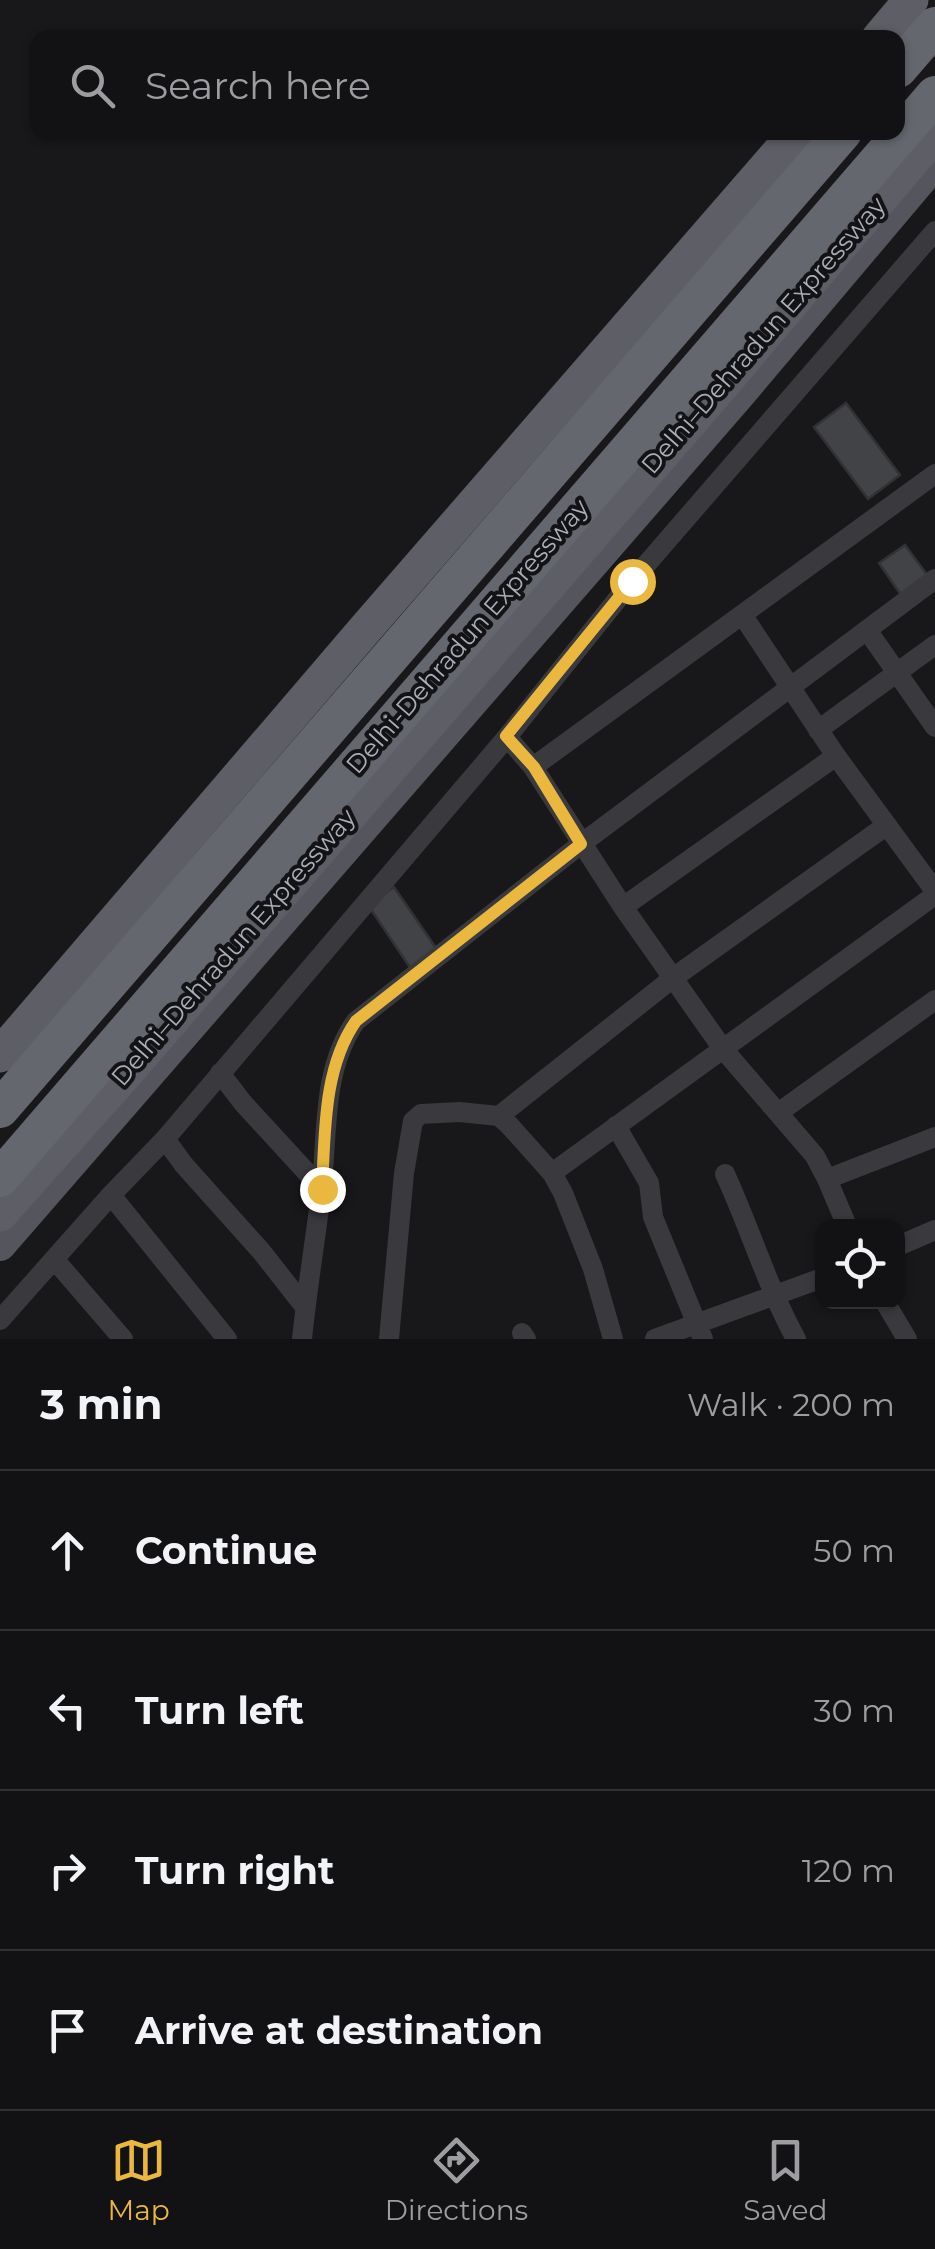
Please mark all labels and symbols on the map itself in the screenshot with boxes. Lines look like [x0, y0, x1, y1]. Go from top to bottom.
street label: Delhi–Dehradun Expressway [635, 190, 892, 480]
street label: Delhi-Dehradun Expressway [339, 492, 595, 779]
route start [610, 559, 656, 605]
street label: Delhi–Dehradun Expressway [105, 802, 362, 1092]
route end [300, 1167, 346, 1213]

